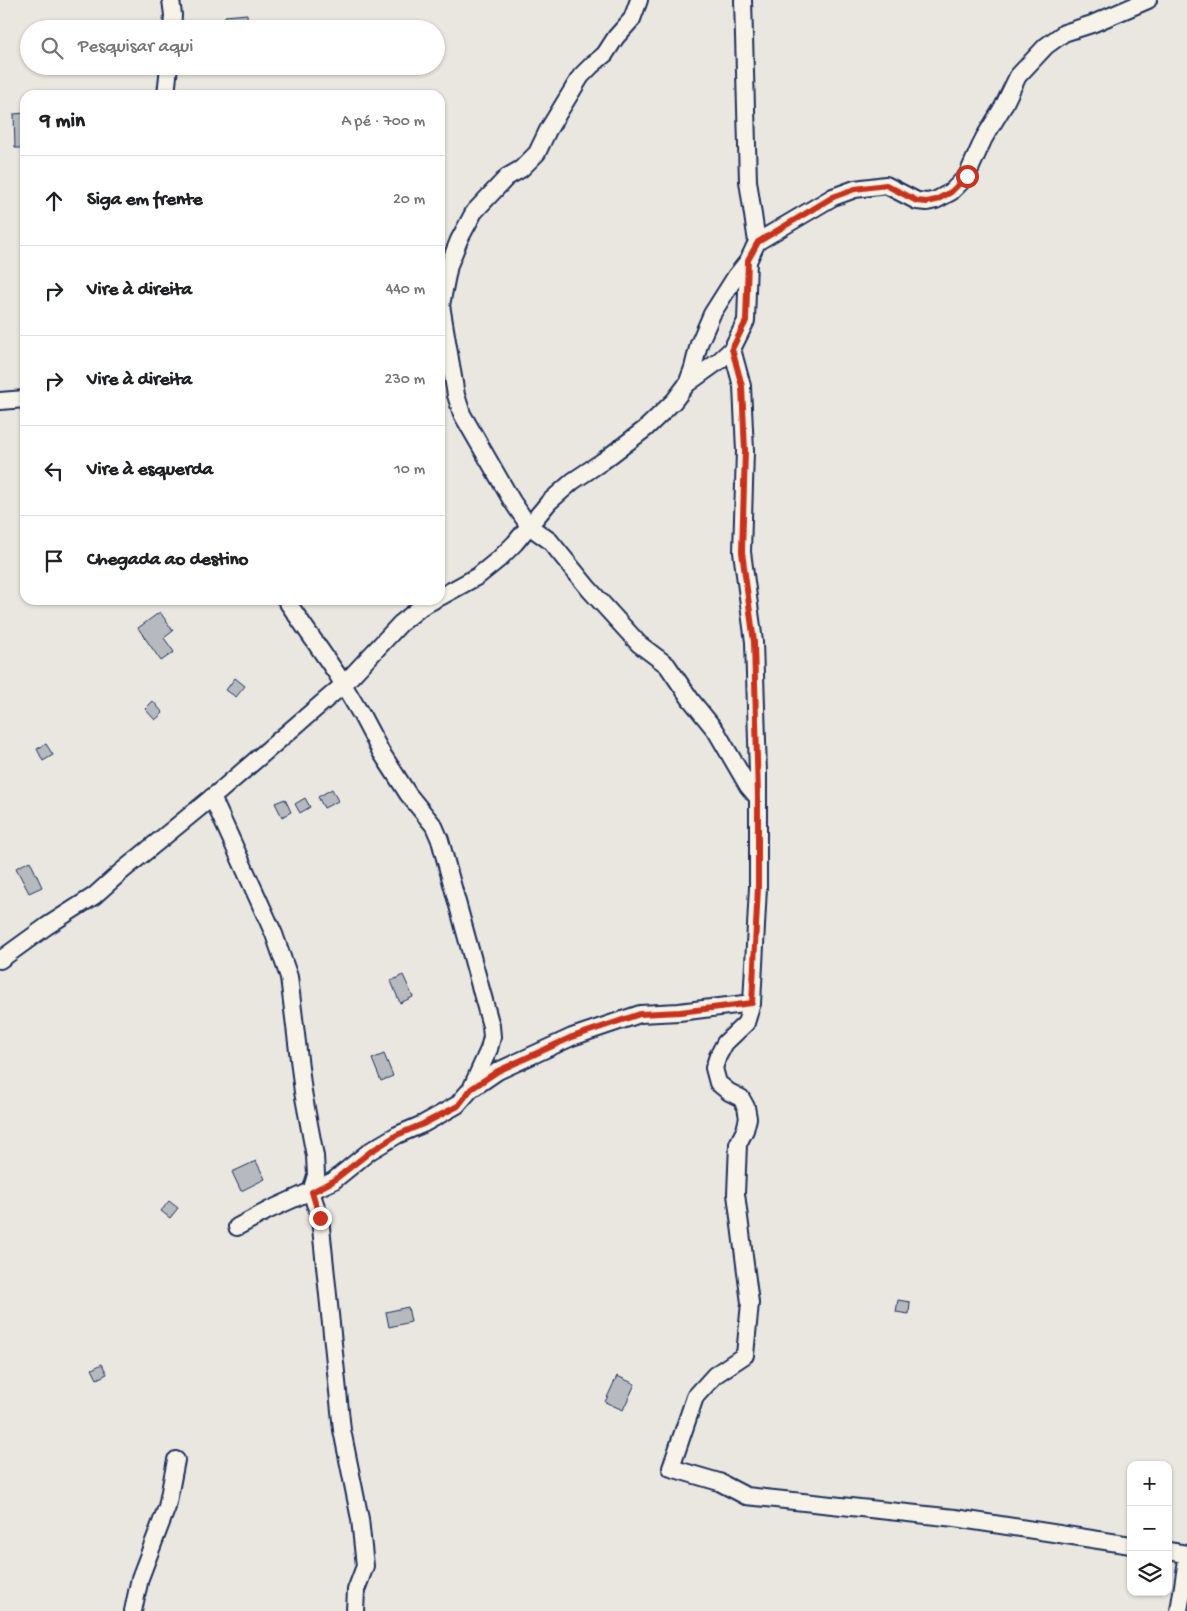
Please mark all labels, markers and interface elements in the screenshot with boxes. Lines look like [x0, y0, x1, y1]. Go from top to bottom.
search box [20, 20, 445, 75]
icon: search [38, 34, 66, 62]
text: Pesquisar aqui [78, 36, 193, 59]
text: 9 min [40, 110, 85, 135]
text: A pé · 700 m [341, 113, 425, 132]
route start [956, 165, 979, 188]
icon: ahead [40, 187, 68, 215]
text: Siga em frente [87, 189, 203, 212]
text: 20 m [393, 191, 425, 210]
icon: right [40, 277, 68, 305]
text: Vire à direita [87, 279, 192, 302]
text: 440 m [386, 281, 425, 300]
icon: right [40, 367, 68, 395]
text: Vire à direita [87, 369, 192, 392]
text: 230 m [385, 371, 425, 390]
icon: left [40, 457, 68, 485]
text: Vire à esquerda [87, 459, 213, 482]
text: 10 m [394, 461, 425, 480]
icon: arrive [40, 547, 68, 575]
text: Chegada ao destino [87, 549, 248, 572]
route end [309, 1207, 332, 1230]
map controls [1127, 1461, 1172, 1596]
button: + [1127, 1461, 1172, 1506]
button: − [1127, 1506, 1172, 1551]
button: layers [1127, 1551, 1172, 1596]

